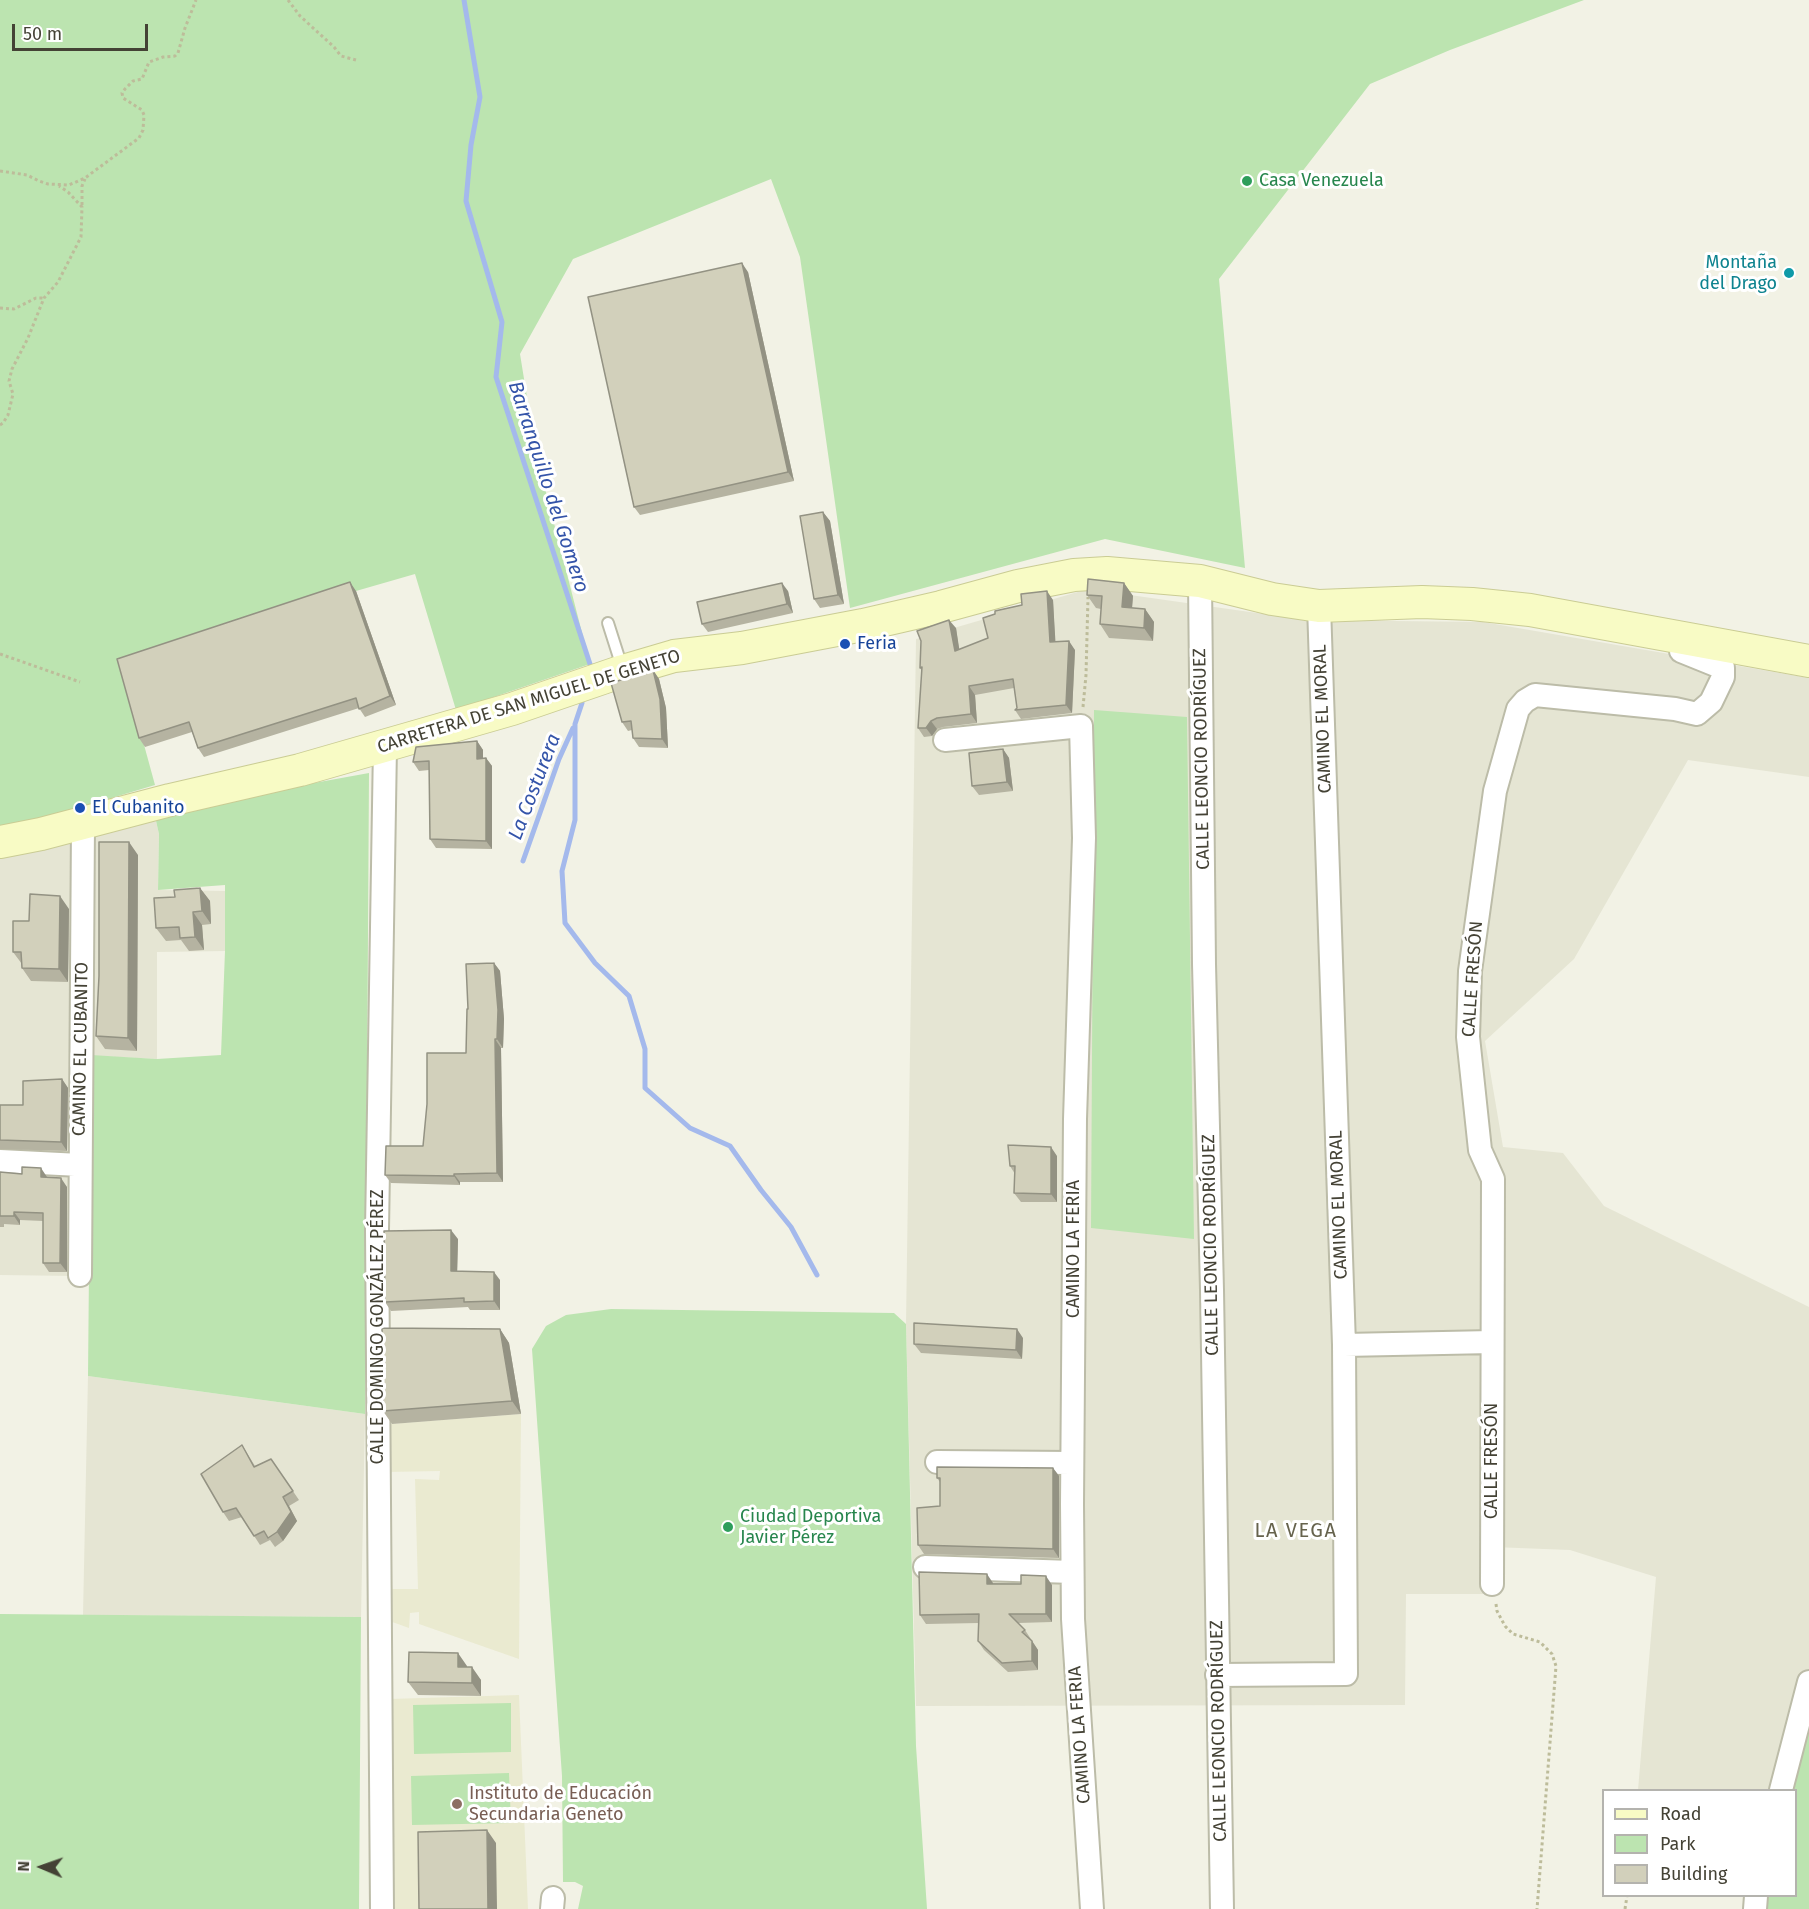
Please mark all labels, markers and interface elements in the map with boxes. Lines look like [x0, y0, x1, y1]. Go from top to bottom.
scale bar [15, 12, 152, 50]
text: 50 m [23, 23, 62, 45]
place label: Casa Venezuela [1259, 170, 1384, 192]
marker: Casa Venezuela [1240, 174, 1254, 188]
place label: Montaña del Drago [1699, 252, 1777, 294]
marker: Montaña del Drago [1782, 266, 1796, 280]
water label: Barranquillo del Gomero [502, 378, 594, 596]
place label: Feria [857, 633, 897, 655]
marker: Feria [838, 637, 852, 651]
street label: CAMINO EL MORAL [1310, 644, 1336, 794]
street label: CARRETERA DE SAN MIGUEL DE GENETO [375, 646, 683, 758]
street label: CALLE LEONCIO RODRÍGUEZ [1189, 648, 1215, 870]
water label: La Costurera [504, 731, 566, 843]
place label: El Cubanito [92, 797, 184, 819]
marker: El Cubanito [73, 801, 87, 815]
street label: CALLE FRESÓN [1458, 920, 1488, 1038]
street label: CAMINO EL CUBANITO [69, 962, 93, 1136]
street label: CAMINO EL MORAL [1326, 1130, 1352, 1280]
street label: CALLE LEONCIO RODRÍGUEZ [1198, 1134, 1224, 1356]
street label: CAMINO LA FERIA [1063, 1180, 1085, 1318]
street label: CALLE DOMINGO GONZÁLEZ PÉREZ [367, 1189, 389, 1465]
street label: CALLE FRESÓN [1481, 1403, 1503, 1519]
place label: Ciudad Deportiva Javier Pérez [740, 1506, 881, 1549]
district label: LA VEGA [1255, 1519, 1337, 1543]
marker: Ciudad Deportiva Javier Pérez [721, 1520, 735, 1534]
street label: CALLE LEONCIO RODRÍGUEZ [1206, 1620, 1232, 1842]
street label: CAMINO LA FERIA [1064, 1665, 1096, 1805]
place label: Instituto de Educación Secundaria Geneto [469, 1783, 652, 1826]
legend [1602, 1789, 1797, 1897]
marker: Instituto de Educación Secundaria Geneto [450, 1797, 464, 1811]
text: Road [1660, 1803, 1702, 1825]
text: Park [1660, 1833, 1695, 1855]
north arrow [12, 1837, 72, 1897]
text: N [14, 1861, 33, 1872]
text: Building [1660, 1863, 1727, 1885]

